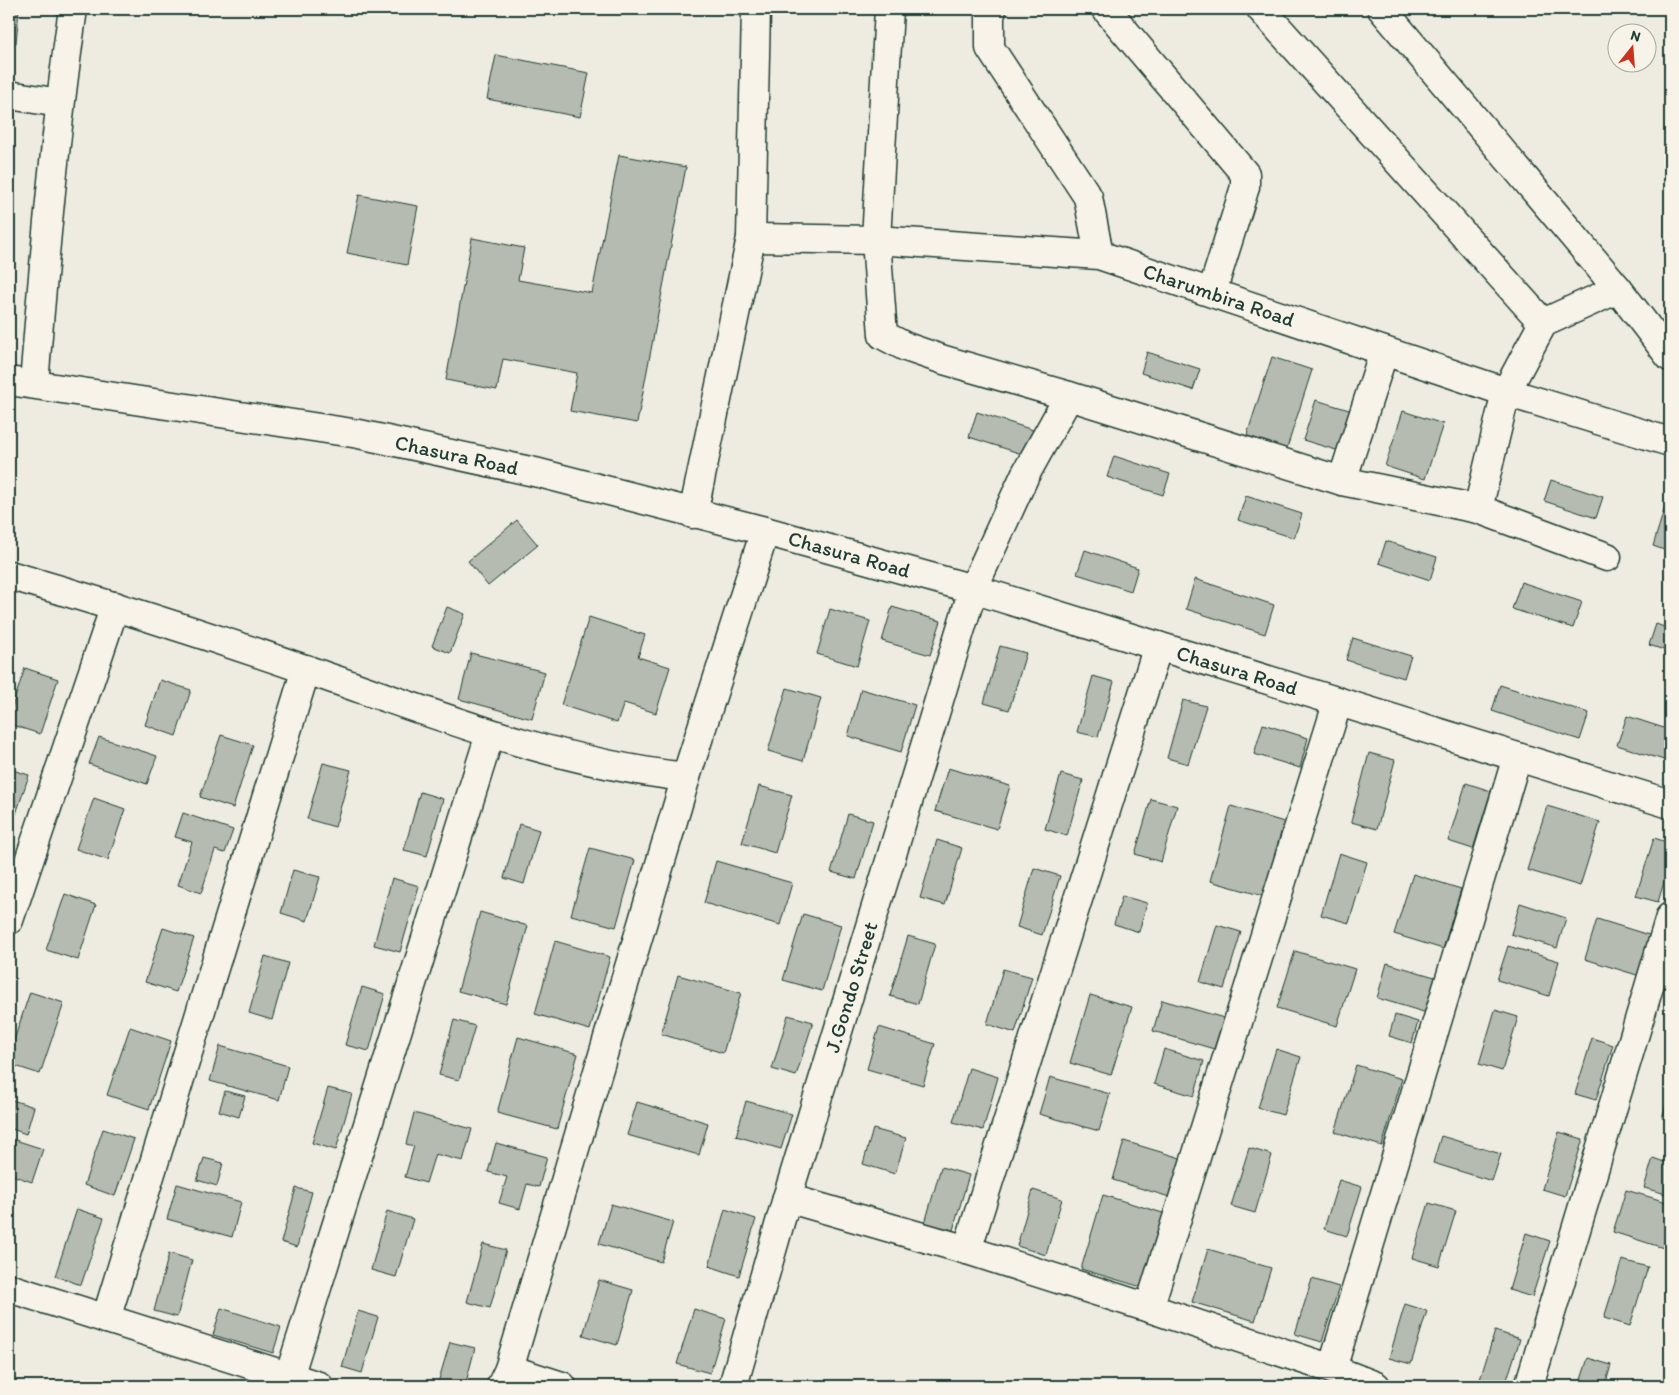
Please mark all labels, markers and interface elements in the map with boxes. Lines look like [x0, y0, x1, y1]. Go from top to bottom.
north arrow [1606, 22, 1656, 72]
text: N [1629, 27, 1643, 46]
street label: Charumbira Road [1140, 258, 1299, 332]
street label: Chasura Road [393, 429, 521, 480]
street label: Chasura Road [785, 525, 914, 583]
street label: Chasura Road [1174, 640, 1302, 701]
street label: J.Gondo Street [819, 919, 883, 1055]

